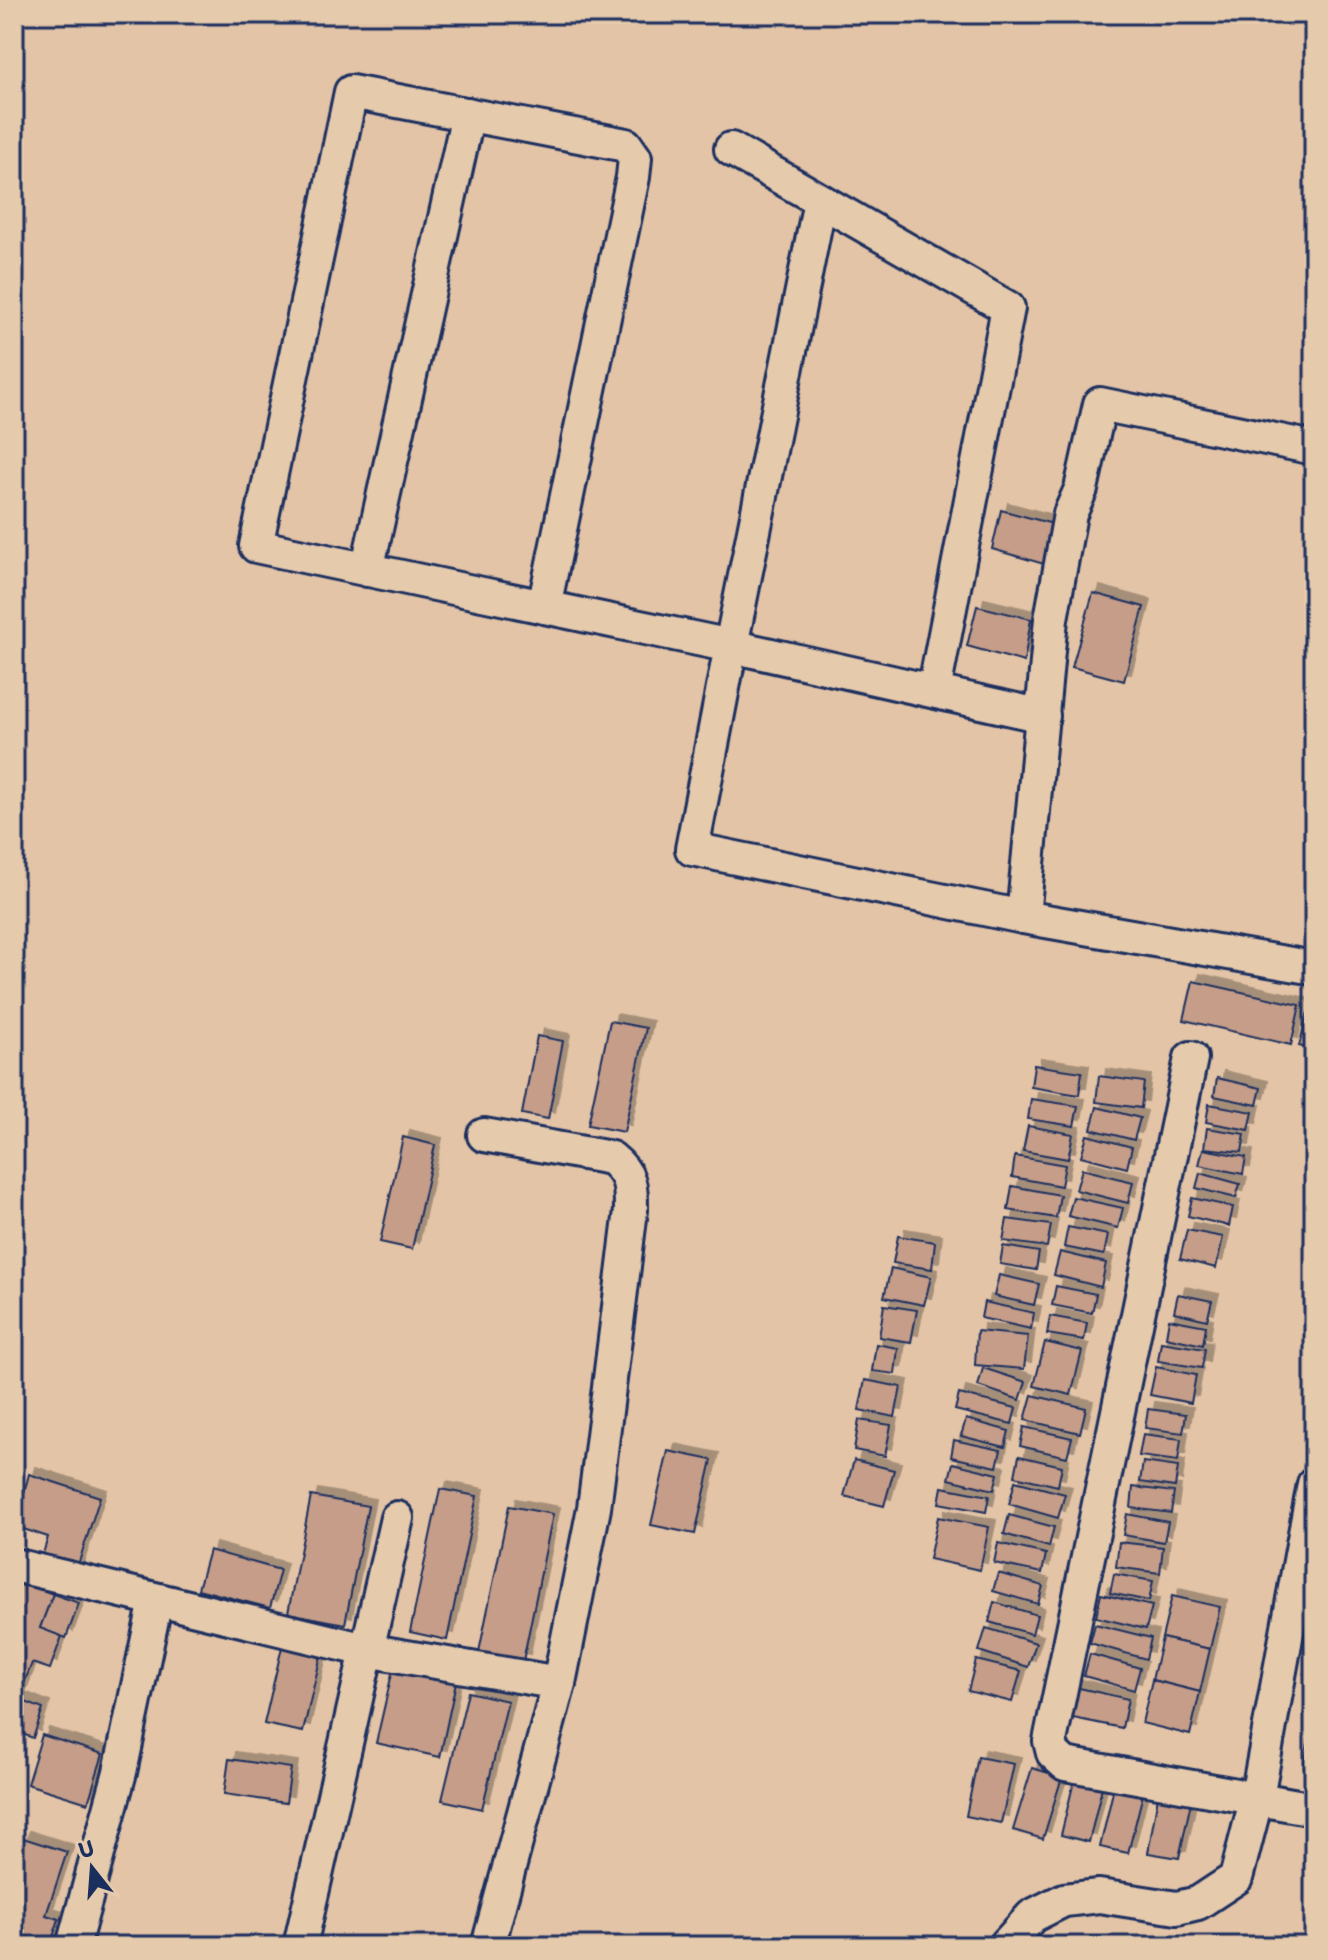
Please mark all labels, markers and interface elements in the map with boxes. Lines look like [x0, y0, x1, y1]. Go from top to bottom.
north arrow [52, 1828, 132, 1908]
text: U [75, 1833, 98, 1865]

